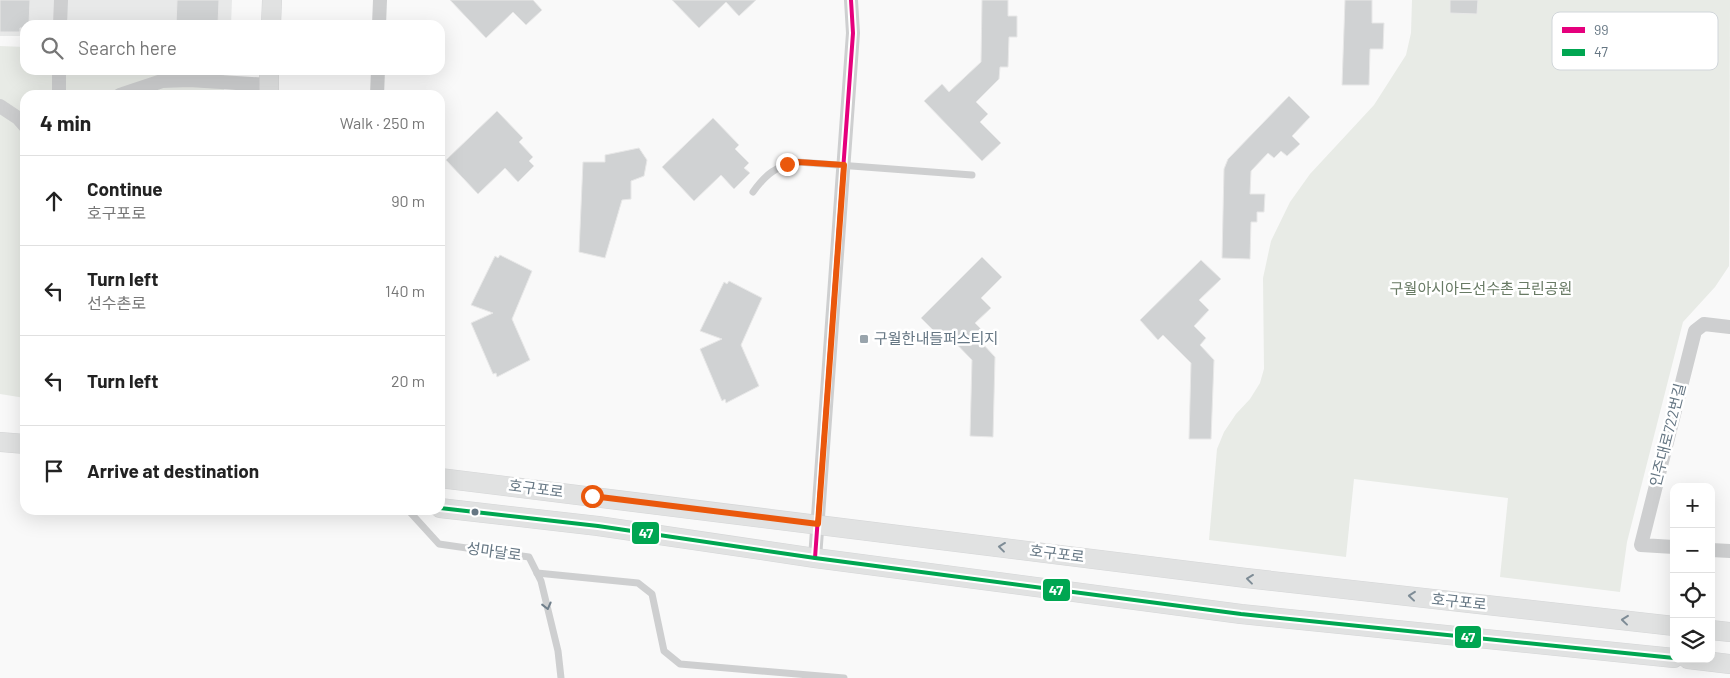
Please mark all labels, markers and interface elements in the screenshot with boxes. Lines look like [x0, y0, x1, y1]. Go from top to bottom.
legend [1552, 12, 1718, 70]
search box [20, 20, 445, 75]
text: 99 [1594, 21, 1609, 38]
icon: search [38, 34, 66, 62]
text: Search here [78, 36, 177, 59]
text: 47 [1594, 43, 1608, 60]
text: 4 min [40, 110, 91, 135]
text: Walk · 250 m [340, 113, 425, 132]
route end [776, 153, 799, 176]
text: Continue [87, 177, 163, 200]
icon: ahead [40, 187, 68, 215]
text: 90 m [391, 191, 425, 210]
text: 호구포로 [87, 203, 146, 222]
text: Turn left [87, 267, 158, 290]
icon: left [40, 277, 68, 305]
park label: 구월아시아드선수촌 근린공원 [1390, 279, 1572, 297]
text: 140 m [385, 281, 425, 300]
text: 선수촌로 [87, 293, 146, 312]
place label: 구월한내들퍼스티지 [874, 329, 998, 347]
marker: 구월한내들퍼스티지 [858, 333, 870, 345]
icon: left [40, 367, 68, 395]
text: Turn left [87, 369, 158, 392]
text: 20 m [391, 371, 425, 390]
street label: 인주대로722번길 [1645, 381, 1689, 488]
icon: arrive [40, 457, 68, 485]
text: Arrive at destination [87, 459, 259, 482]
street label: 호구포로 [508, 476, 565, 500]
map controls [1670, 483, 1715, 663]
button: + [1670, 483, 1715, 528]
route start [581, 485, 604, 508]
unlabelled marker [470, 507, 480, 517]
line badge: 47 [631, 521, 660, 545]
text: 47 [639, 524, 653, 541]
button: − [1670, 528, 1715, 573]
street label: 성마달로 [466, 538, 523, 564]
street label: 호구포로 [1029, 541, 1086, 565]
one-way arrow [998, 543, 1006, 553]
button: locate [1670, 573, 1715, 618]
one-way arrow [1246, 574, 1254, 585]
line badge: 47 [1042, 578, 1071, 602]
text: 47 [1049, 581, 1063, 598]
street label: 호구포로 [1431, 589, 1487, 613]
one-way arrow [1407, 591, 1415, 602]
one-way arrow [541, 601, 551, 609]
one-way arrow [1621, 615, 1629, 626]
button: layers [1670, 618, 1715, 663]
line badge: 47 [1454, 625, 1482, 649]
text: 47 [1461, 628, 1475, 645]

